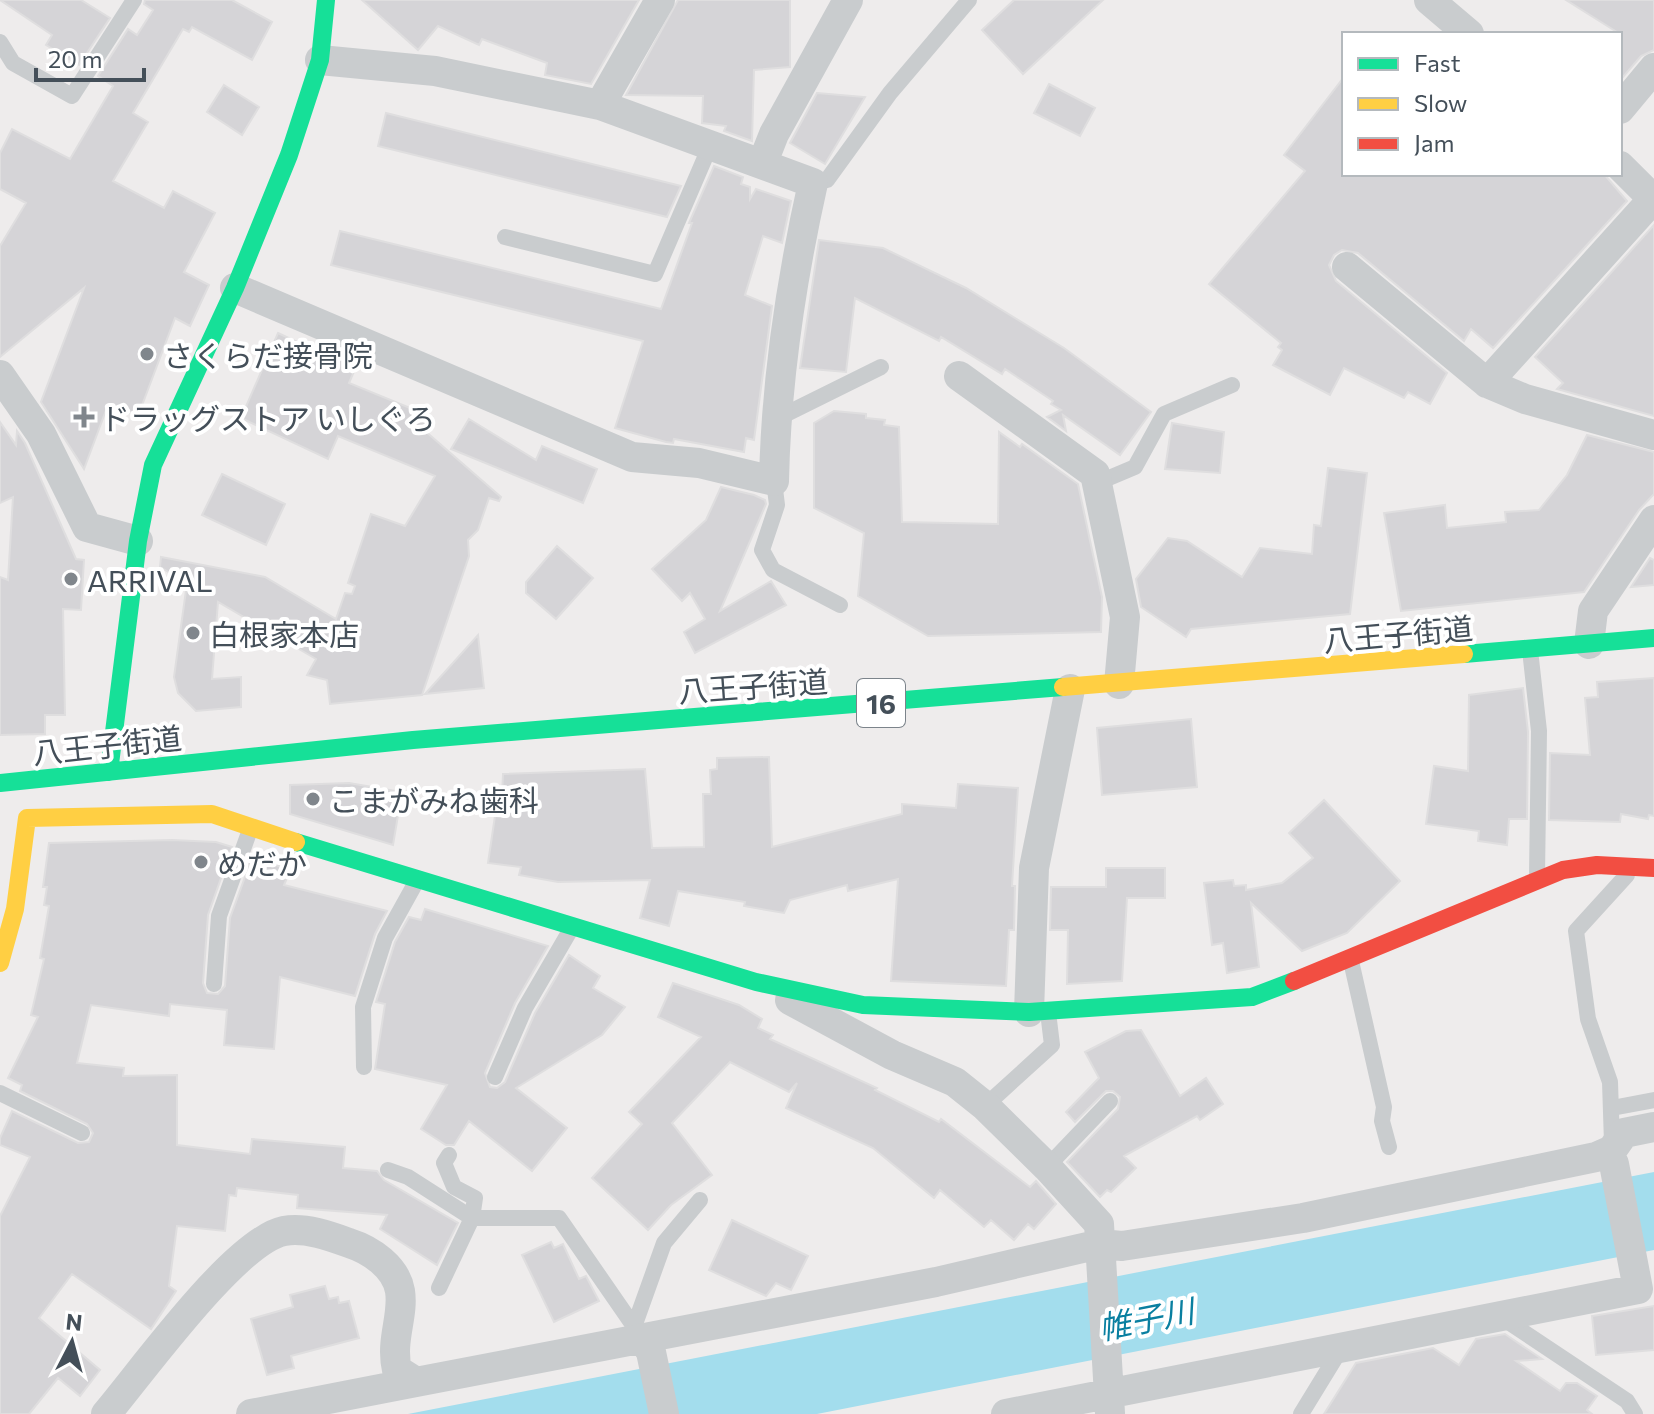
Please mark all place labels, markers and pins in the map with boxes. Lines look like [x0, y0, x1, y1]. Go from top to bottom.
place label: さくらだ接骨院 [163, 336, 373, 373]
marker: さくらだ接骨院 [138, 345, 156, 363]
place label: ドラッグストア いしぐろ [100, 399, 436, 436]
marker: ドラッグストア いしぐろ [75, 408, 93, 426]
place label: ARRIVAL [87, 561, 213, 598]
marker: ARRIVAL [62, 570, 80, 588]
place label: 白根家本店 [209, 615, 359, 652]
marker: 白根家本店 [184, 624, 202, 642]
place label: こまがみね歯科 [329, 781, 539, 818]
marker: こまがみね歯科 [304, 790, 322, 808]
place label: めだか [217, 844, 307, 881]
marker: めだか [192, 853, 210, 871]

